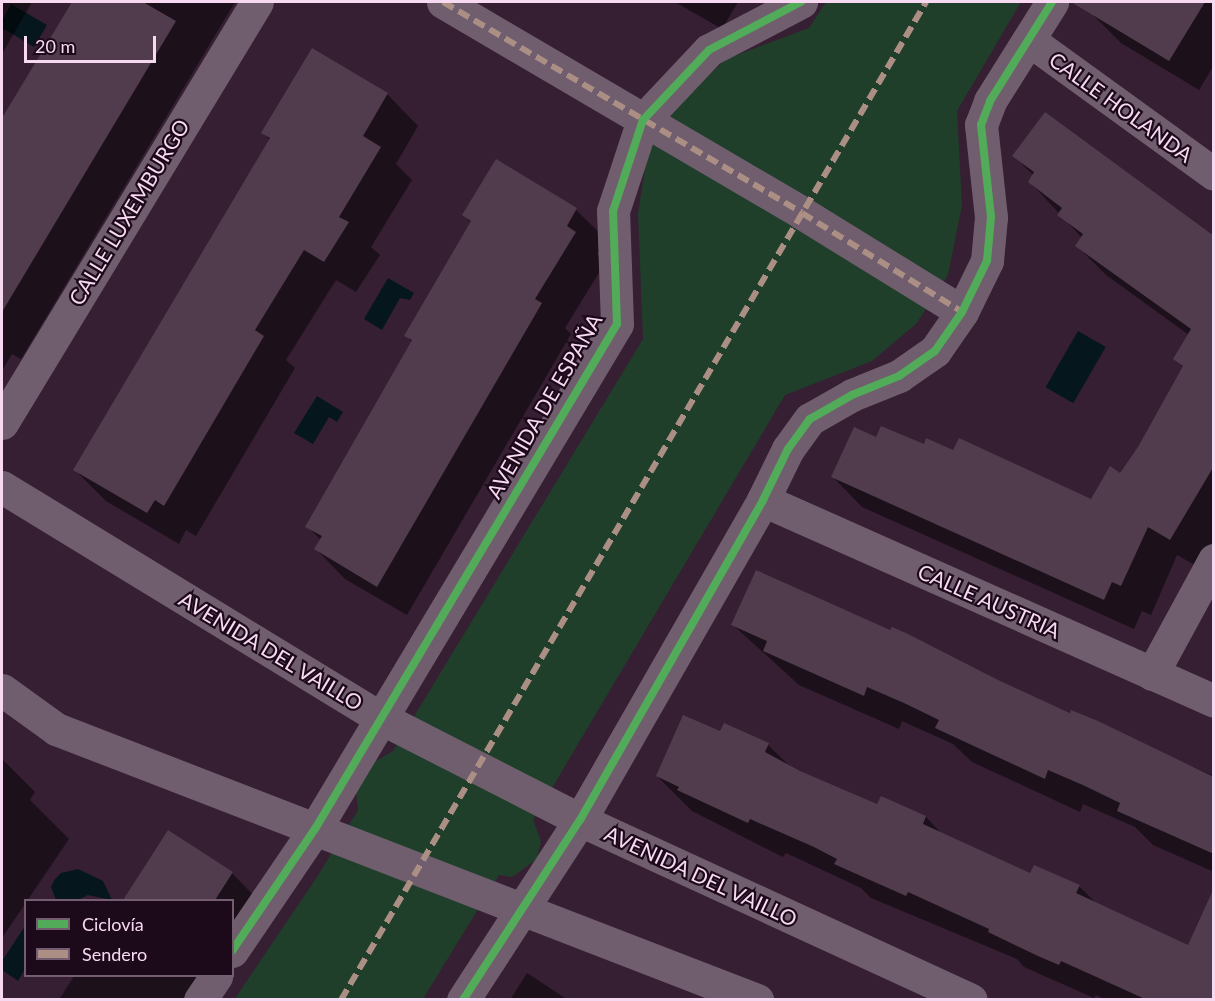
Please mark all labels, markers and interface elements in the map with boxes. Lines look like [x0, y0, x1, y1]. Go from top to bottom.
scale bar [27, 24, 159, 62]
text: 20 m [35, 35, 75, 57]
street label: CALLE HOLANDA [1044, 47, 1198, 167]
street label: CALLE LUXEMBURGO [63, 114, 195, 310]
street label: AVENIDA DE ESPAÑA [481, 309, 607, 503]
street label: CALLE AUSTRIA [914, 558, 1064, 644]
street label: AVENIDA DEL VAILLO [174, 586, 368, 716]
street label: AVENIDA DEL VAILLO [600, 820, 802, 932]
legend [24, 899, 234, 977]
text: Ciclovía [82, 913, 144, 935]
text: Sendero [82, 943, 147, 965]

